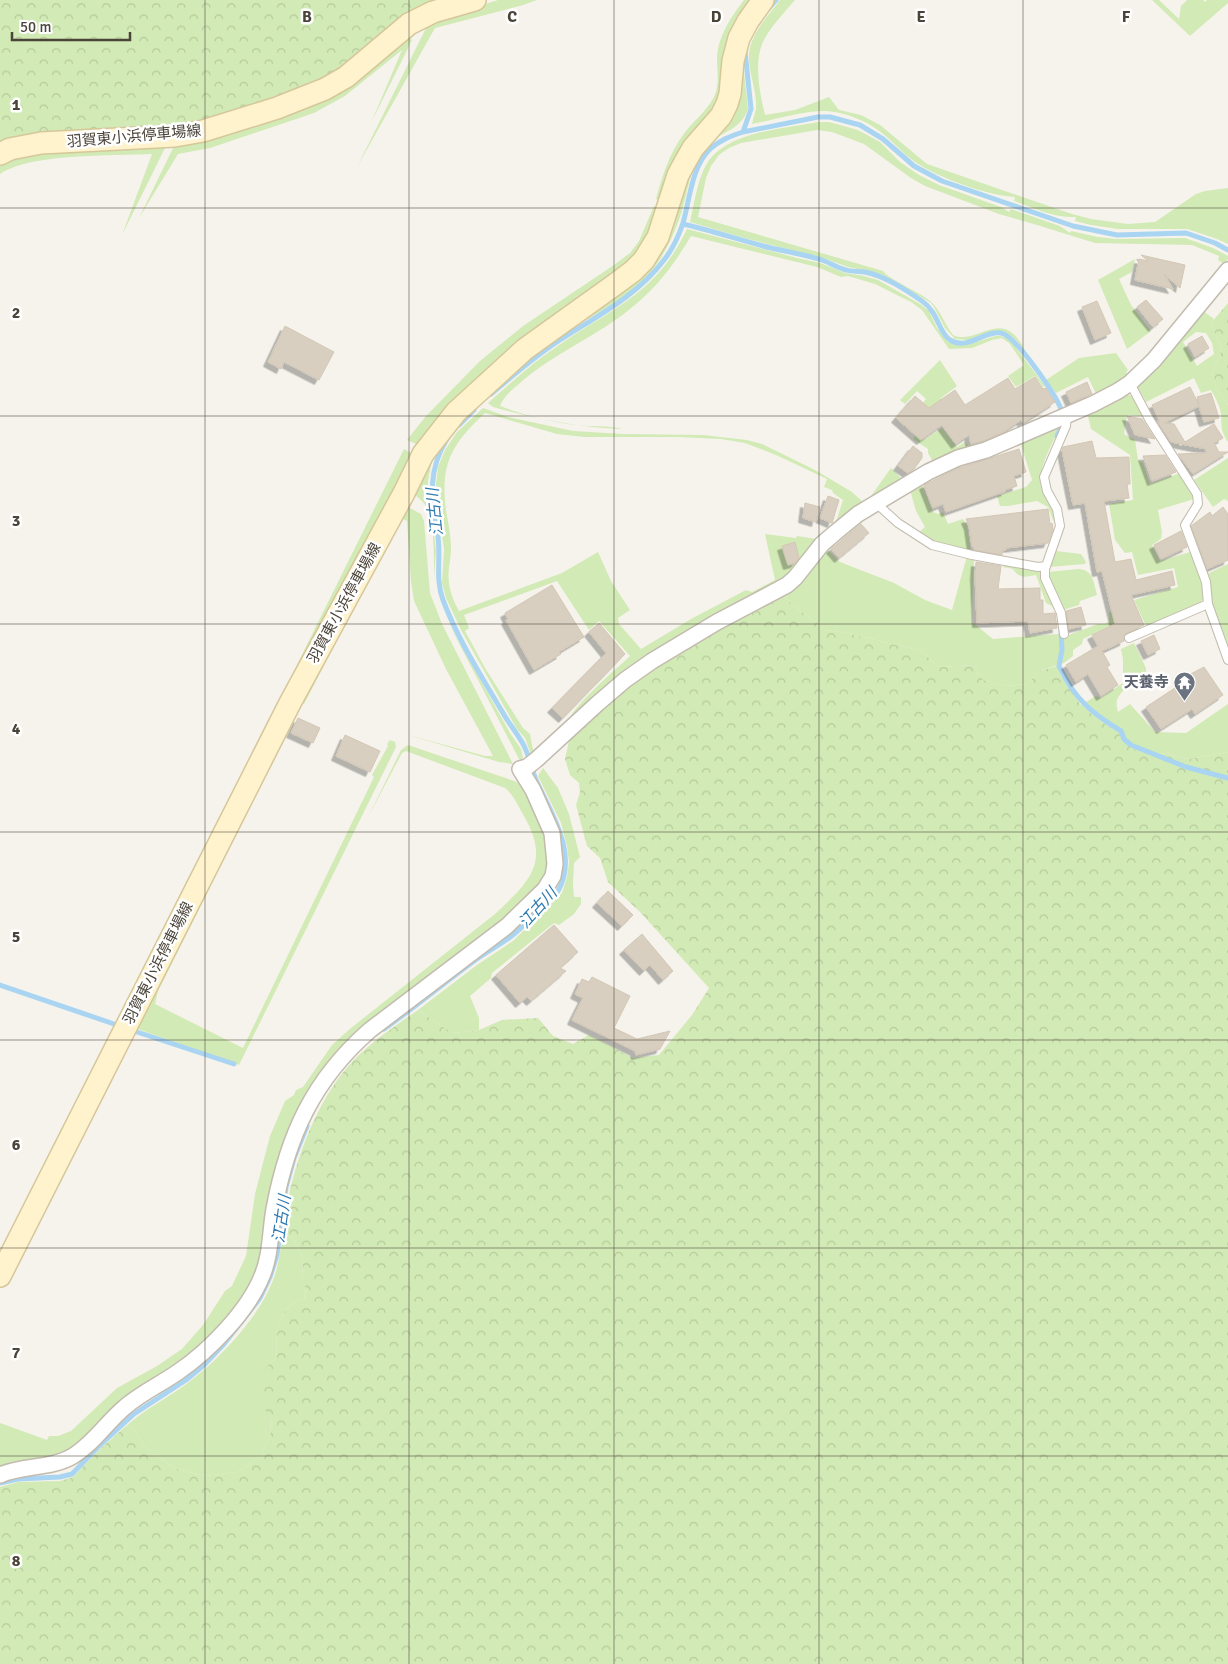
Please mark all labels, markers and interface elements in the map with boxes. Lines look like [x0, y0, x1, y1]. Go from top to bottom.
text: B [302, 7, 312, 27]
text: C [507, 7, 517, 27]
text: D [711, 7, 722, 27]
text: E [916, 7, 926, 27]
text: F [1122, 7, 1131, 27]
scale bar [12, 10, 130, 42]
text: 50 m [20, 18, 51, 36]
text: 1 [12, 95, 21, 115]
street label: 羽賀東小浜停車場線 [66, 121, 202, 151]
text: 2 [12, 303, 20, 323]
water label: 江古川 [422, 485, 447, 537]
text: 3 [12, 511, 20, 531]
street label: 羽賀東小浜停車場線 [303, 540, 385, 666]
temple icon: 天養寺 [1173, 670, 1197, 701]
place label: 天養寺 [1124, 673, 1169, 691]
text: 4 [12, 719, 21, 739]
water label: 江古川 [515, 882, 563, 933]
street label: 羽賀東小浜停車場線 [119, 899, 197, 1027]
text: 5 [12, 927, 20, 947]
text: 6 [12, 1135, 21, 1155]
water label: 江古川 [269, 1192, 296, 1244]
text: 7 [12, 1343, 21, 1363]
text: 8 [12, 1551, 21, 1571]

